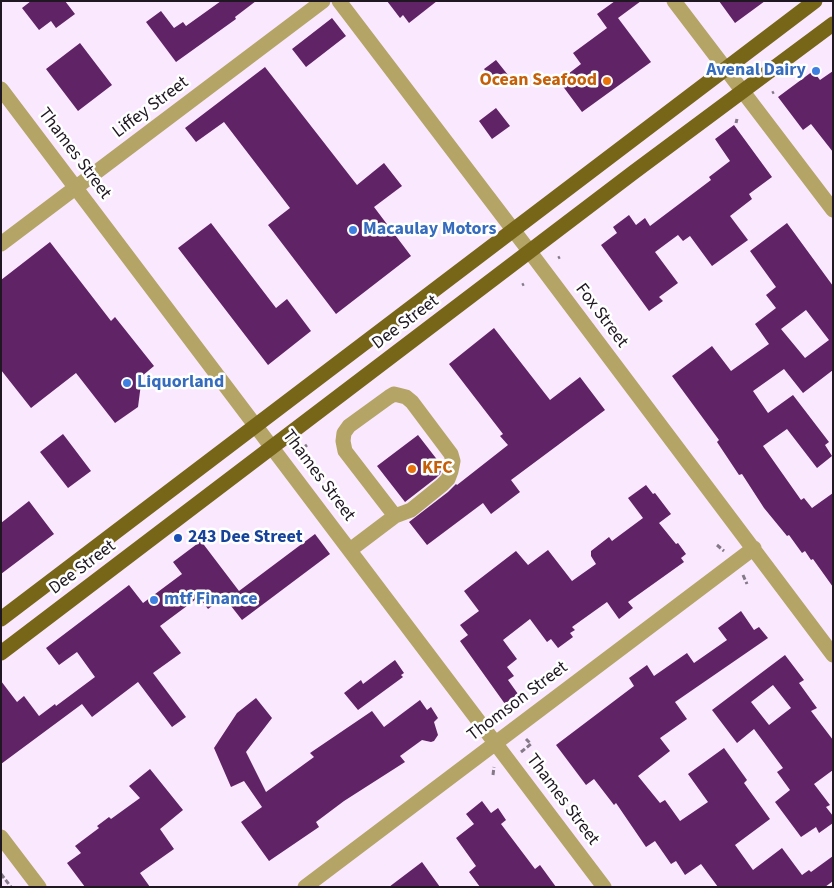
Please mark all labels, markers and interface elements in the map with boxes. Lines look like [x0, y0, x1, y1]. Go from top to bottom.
place label: Avenal Dairy [706, 60, 806, 82]
marker: Avenal Dairy [810, 65, 822, 77]
place label: Ocean Seafood [479, 70, 597, 92]
street label: Liffey Street [109, 72, 193, 144]
marker: Ocean Seafood [601, 75, 613, 87]
street label: Thames Street [33, 104, 115, 204]
place label: Macaulay Motors [363, 219, 497, 241]
marker: Macaulay Motors [347, 224, 359, 236]
street label: Fox Street [570, 280, 632, 352]
street label: Dee Street [369, 291, 443, 355]
place label: Liquorland [137, 372, 224, 394]
marker: Liquorland [121, 377, 133, 389]
street label: Thames Street [277, 426, 359, 526]
place label: KFC [422, 458, 453, 480]
marker: KFC [406, 463, 418, 475]
place label: 243 Dee Street [188, 527, 303, 549]
marker: 243 Dee Street [172, 532, 184, 544]
street label: Dee Street [46, 536, 120, 600]
place label: mtf Finance [164, 589, 257, 611]
marker: mtf Finance [148, 594, 160, 606]
street label: Thomson Street [464, 657, 572, 747]
street label: Thames Street [521, 750, 603, 850]

